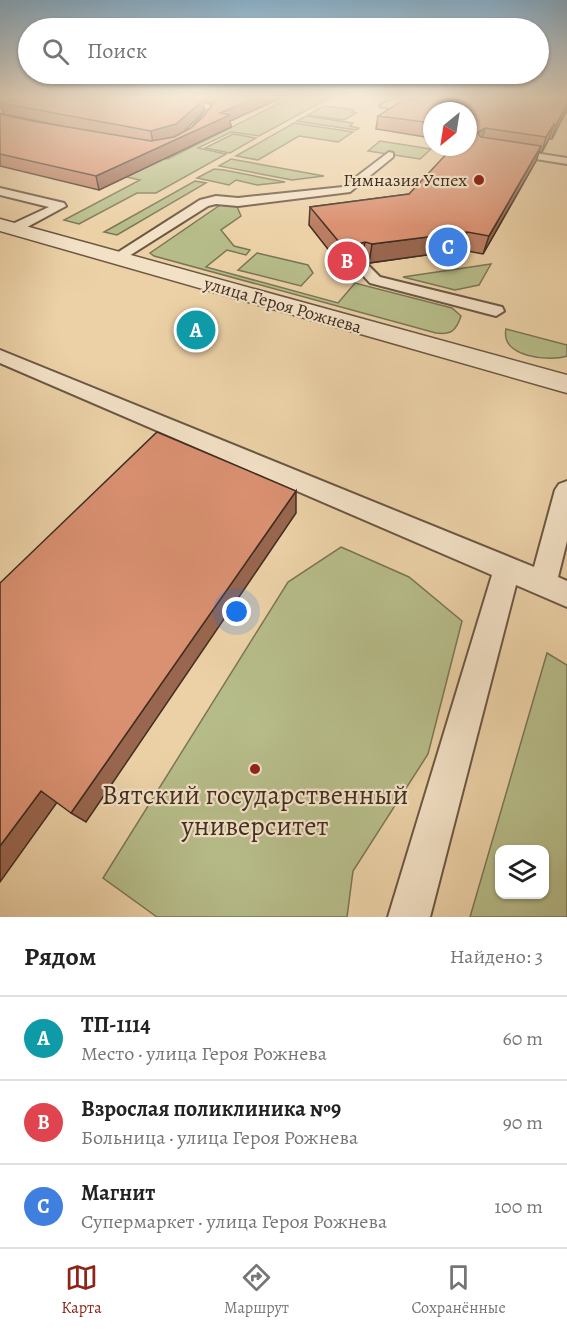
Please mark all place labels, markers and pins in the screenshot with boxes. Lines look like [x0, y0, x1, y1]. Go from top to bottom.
place label: Гимназия Успех [343, 168, 467, 192]
marker: Гимназия Успех [472, 173, 486, 187]
pin: C [428, 224, 468, 270]
pin: B [328, 238, 366, 284]
pin: A [176, 308, 216, 352]
marker: Вятский государственный университет [248, 762, 262, 776]
place label: Вятский государственный университет [102, 777, 408, 844]

